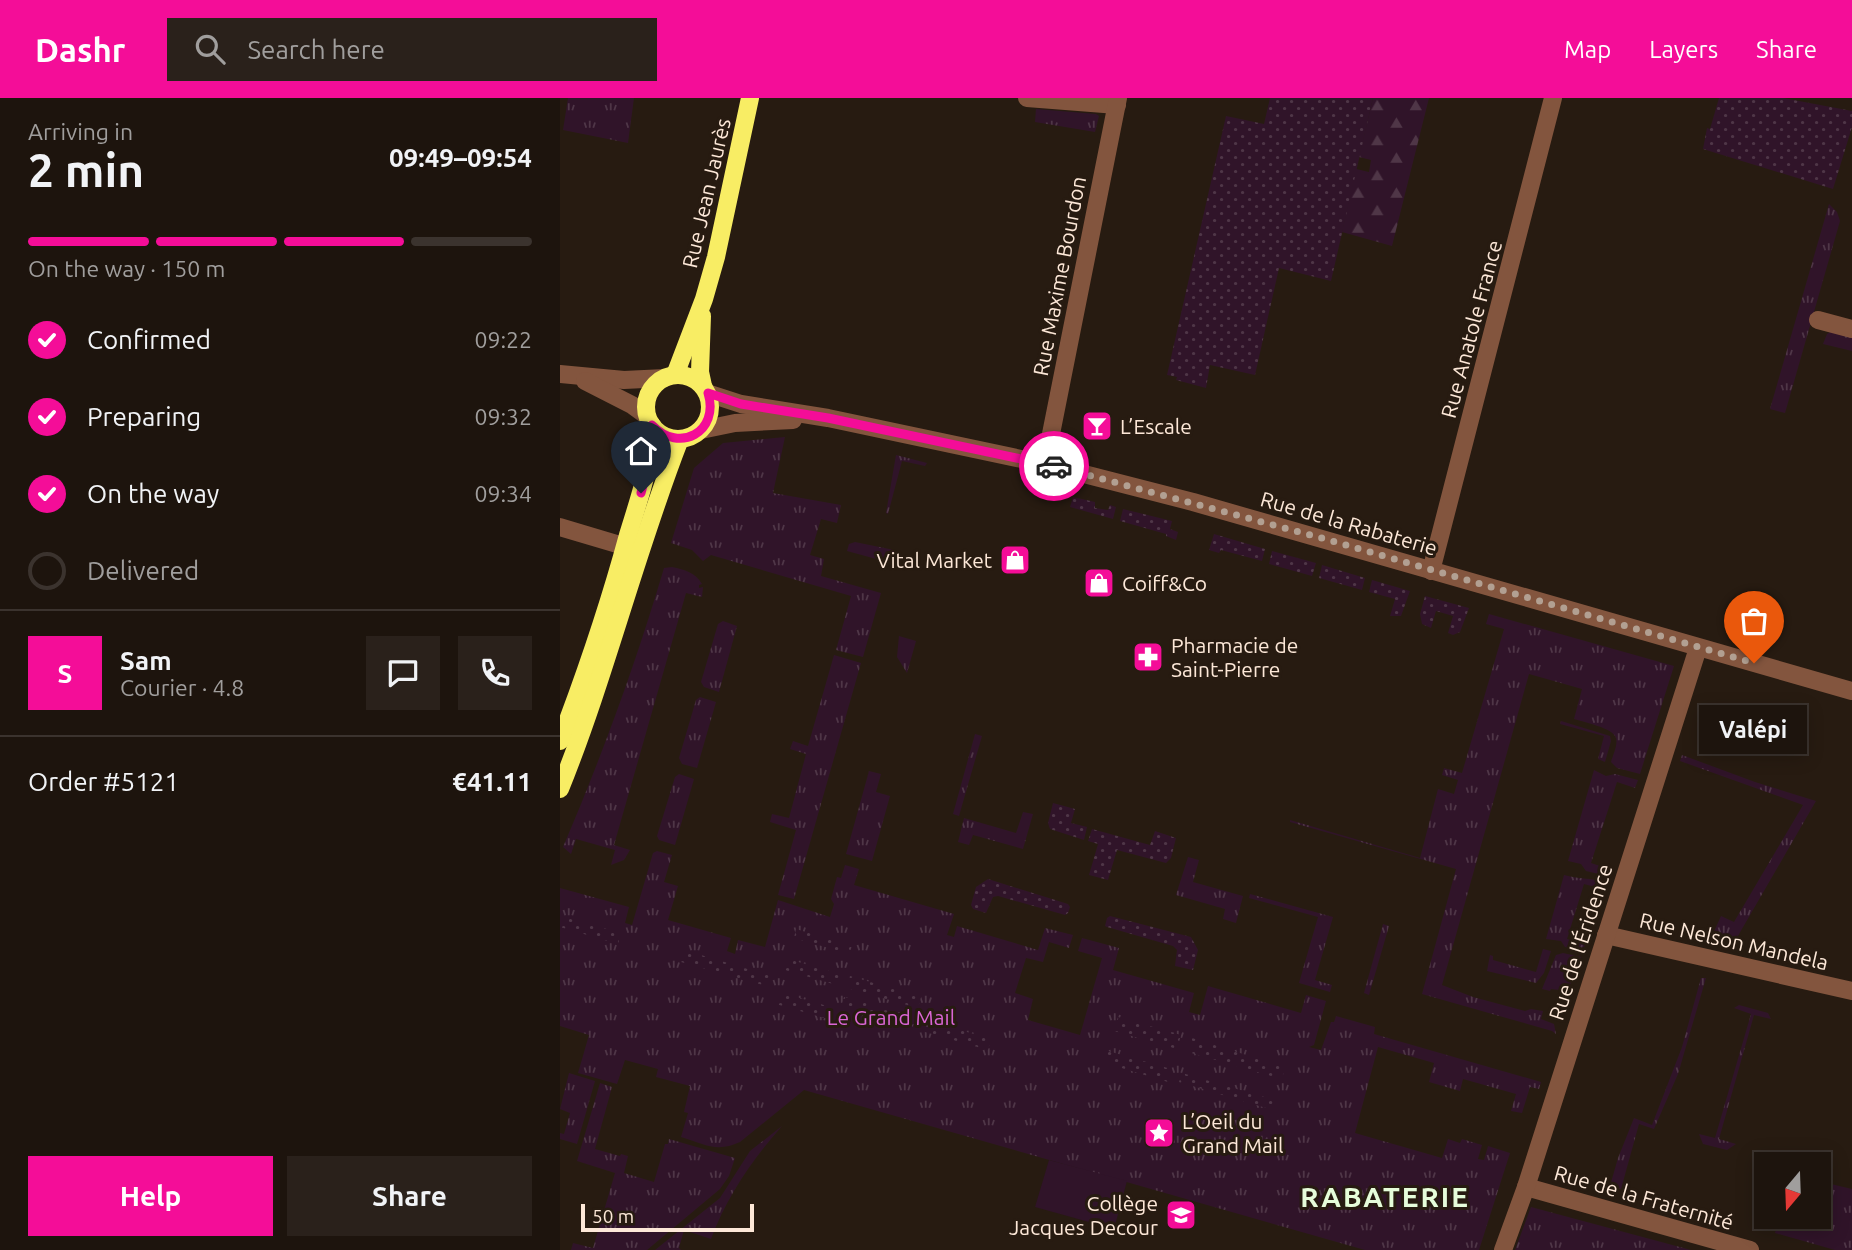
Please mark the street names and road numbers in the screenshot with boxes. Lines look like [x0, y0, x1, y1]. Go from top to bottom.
street label: Rue Jean Jaurès [677, 116, 735, 270]
street label: Rue Maxime Bourdon [1028, 174, 1090, 378]
street label: Rue Anatole France [1436, 238, 1506, 420]
street label: Rue de la Rabaterie [1258, 486, 1440, 560]
street label: Rue de l'Éridence [1543, 861, 1617, 1023]
street label: Rue Nelson Mandela [1637, 908, 1831, 974]
street label: Rue de la Fraternité [1552, 1160, 1736, 1234]

